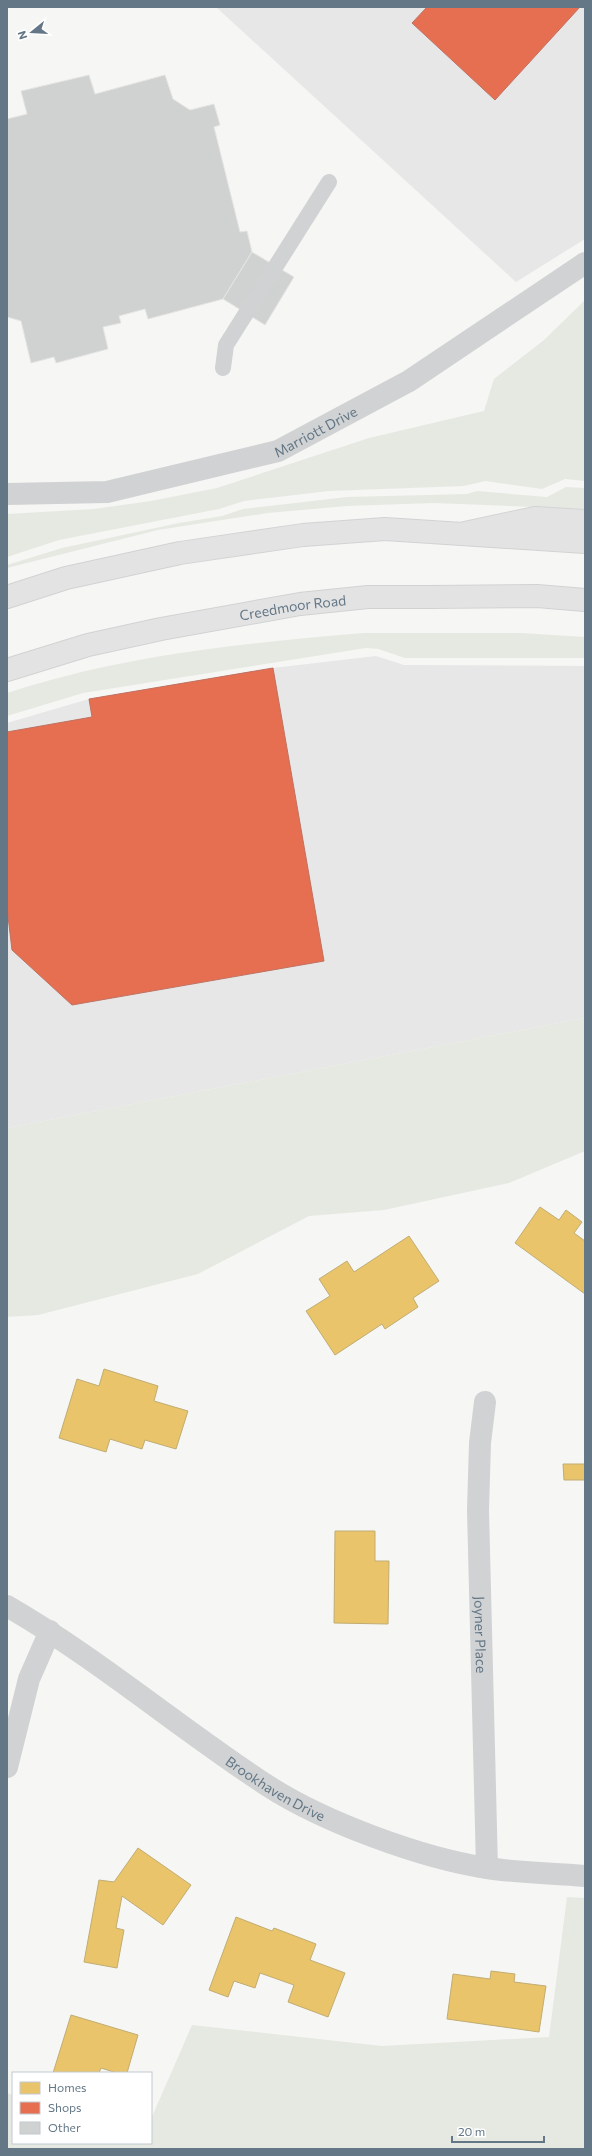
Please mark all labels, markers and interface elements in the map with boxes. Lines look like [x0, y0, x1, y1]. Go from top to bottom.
north arrow [12, 12, 52, 52]
text: N [15, 29, 29, 41]
street label: Marriott Drive [271, 402, 360, 460]
street label: Creedmoor Road [238, 591, 347, 623]
street label: Joyner Place [472, 1596, 491, 1673]
street label: Brookhaven Drive [223, 1752, 328, 1824]
legend [12, 2072, 152, 2144]
text: Homes [48, 2080, 86, 2094]
text: Shops [48, 2100, 82, 2114]
scale bar [452, 2118, 544, 2144]
text: Other [48, 2120, 81, 2134]
text: 20 m [458, 2124, 485, 2138]

